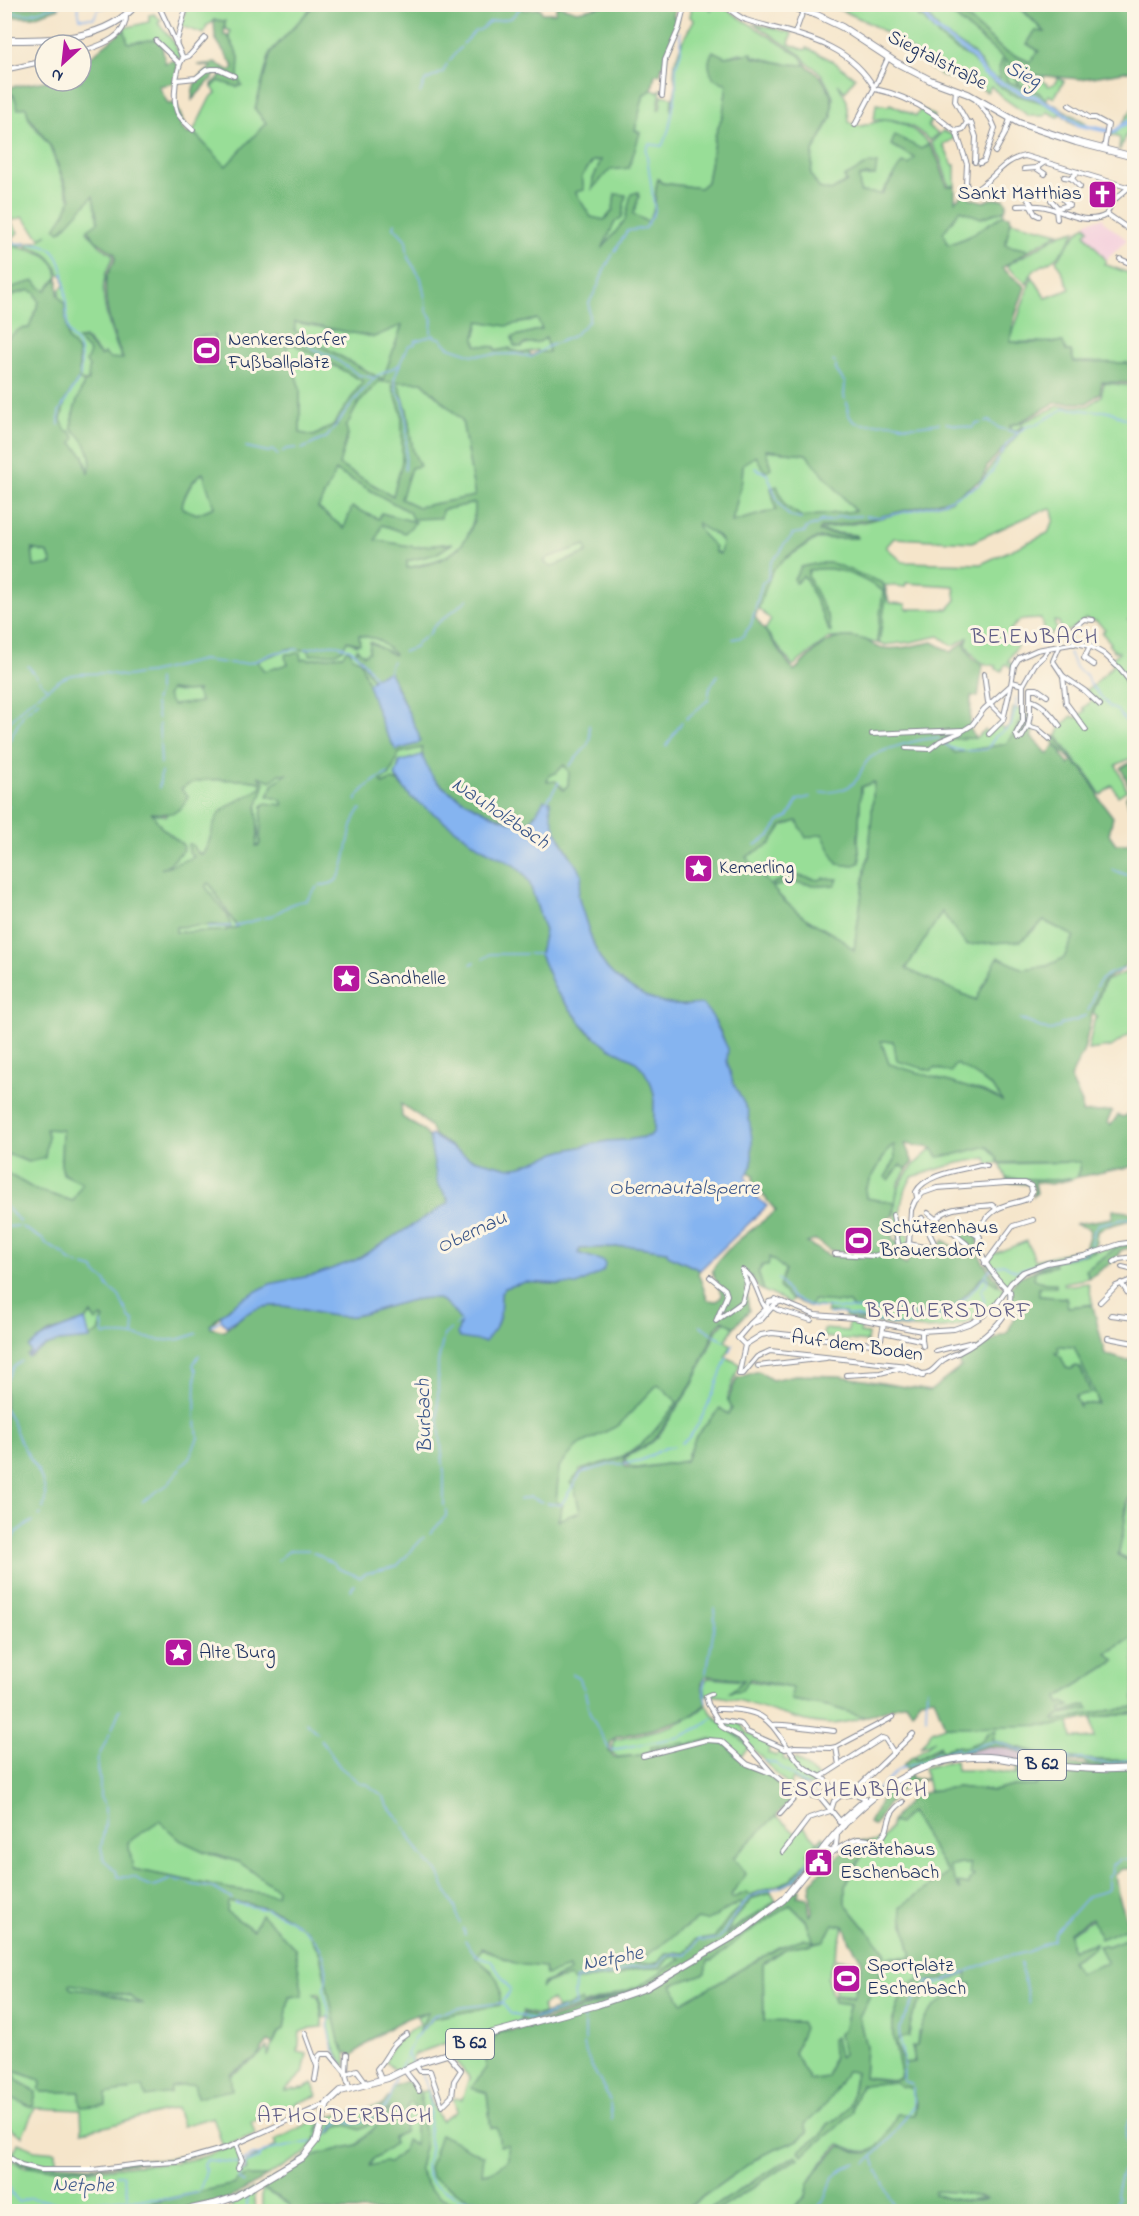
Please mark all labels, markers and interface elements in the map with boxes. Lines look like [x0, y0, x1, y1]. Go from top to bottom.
street label: Siegtalstraße [882, 23, 992, 99]
north arrow [33, 33, 93, 93]
water label: Sieg [1000, 54, 1046, 98]
text: N [47, 61, 67, 88]
church icon: Sankt Matthias [1087, 178, 1119, 210]
place label: Sankt Matthias [958, 180, 1082, 209]
place label: Nenkersdorfer Fußballplatz [227, 326, 347, 378]
sports icon: Nenkersdorfer Fußballplatz [191, 335, 223, 367]
district label: BEIENBACH [970, 622, 1099, 654]
water label: Nauholzbach [445, 770, 556, 858]
place icon: Kemerling [682, 852, 714, 884]
place label: Kemerling [719, 854, 794, 884]
place icon: Sandhelle [330, 963, 362, 995]
place label: Sandhelle [367, 965, 446, 994]
water label: Obernautalsperre [609, 1174, 761, 1204]
water label: Obernau [432, 1204, 512, 1262]
place label: Schützenhaus Brauersdorf [879, 1214, 998, 1266]
sports icon: Schützenhaus Brauersdorf [843, 1224, 875, 1256]
district label: BRAUERSDORF [865, 1296, 1032, 1328]
street label: Auf dem Boden [789, 1323, 925, 1371]
water label: Burbach [409, 1377, 441, 1454]
place icon: Alte Burg [162, 1637, 194, 1669]
place label: Alte Burg [199, 1639, 275, 1669]
road number: B 62 [1018, 1750, 1066, 1780]
district label: ESCHENBACH [780, 1775, 928, 1807]
place label: Gerätehaus Eschenbach [840, 1836, 939, 1888]
public building icon: Gerätehaus Eschenbach [803, 1846, 835, 1878]
water label: Netphe [580, 1938, 647, 1980]
place label: Sportplatz Eschenbach [867, 1952, 966, 2004]
sports icon: Sportplatz Eschenbach [830, 1962, 862, 1994]
road number: B 62 [446, 2029, 494, 2059]
district label: AFHOLDERBACH [257, 2101, 433, 2133]
water label: Netphe [52, 2170, 115, 2202]

